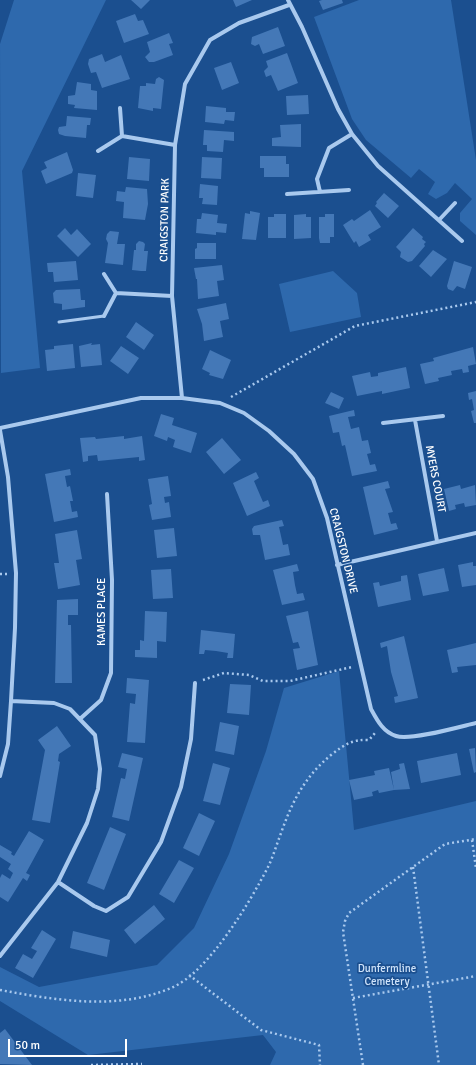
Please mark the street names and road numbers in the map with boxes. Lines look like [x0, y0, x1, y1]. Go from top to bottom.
street label: CRAIGSTON PARK [158, 178, 172, 262]
street label: MYERS COURT [422, 444, 448, 514]
street label: CRAIGSTON DRIVE [326, 507, 360, 595]
street label: KAMES PLACE [95, 578, 109, 646]

